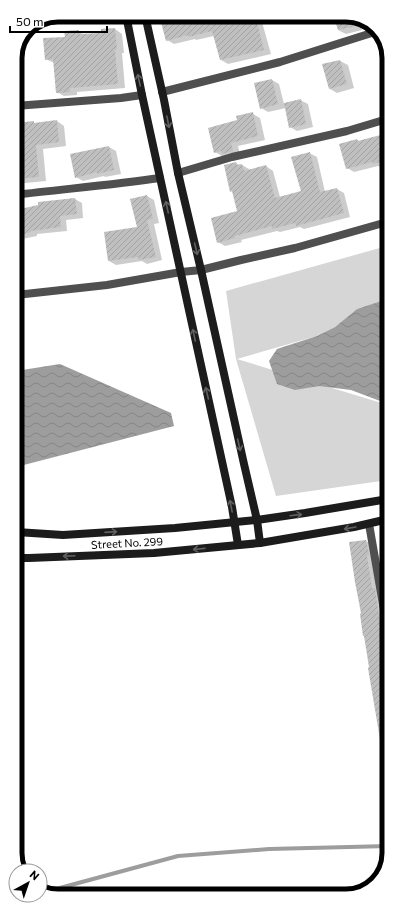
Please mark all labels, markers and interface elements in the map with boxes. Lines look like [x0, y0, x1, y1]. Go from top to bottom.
scale bar [10, 8, 107, 34]
text: 50 m [16, 14, 44, 28]
one-way arrow [135, 74, 143, 87]
one-way arrow [164, 115, 172, 128]
one-way arrow [162, 201, 170, 214]
one-way arrow [192, 242, 200, 255]
one-way arrow [190, 328, 198, 341]
one-way arrow [202, 387, 210, 400]
one-way arrow [236, 438, 244, 451]
one-way arrow [227, 500, 235, 513]
one-way arrow [289, 511, 302, 519]
one-way arrow [344, 524, 357, 532]
one-way arrow [104, 528, 117, 535]
street label: Street No. 299 [91, 534, 164, 551]
one-way arrow [193, 545, 206, 552]
one-way arrow [63, 552, 76, 560]
north arrow [8, 863, 48, 903]
text: N [27, 867, 42, 883]

